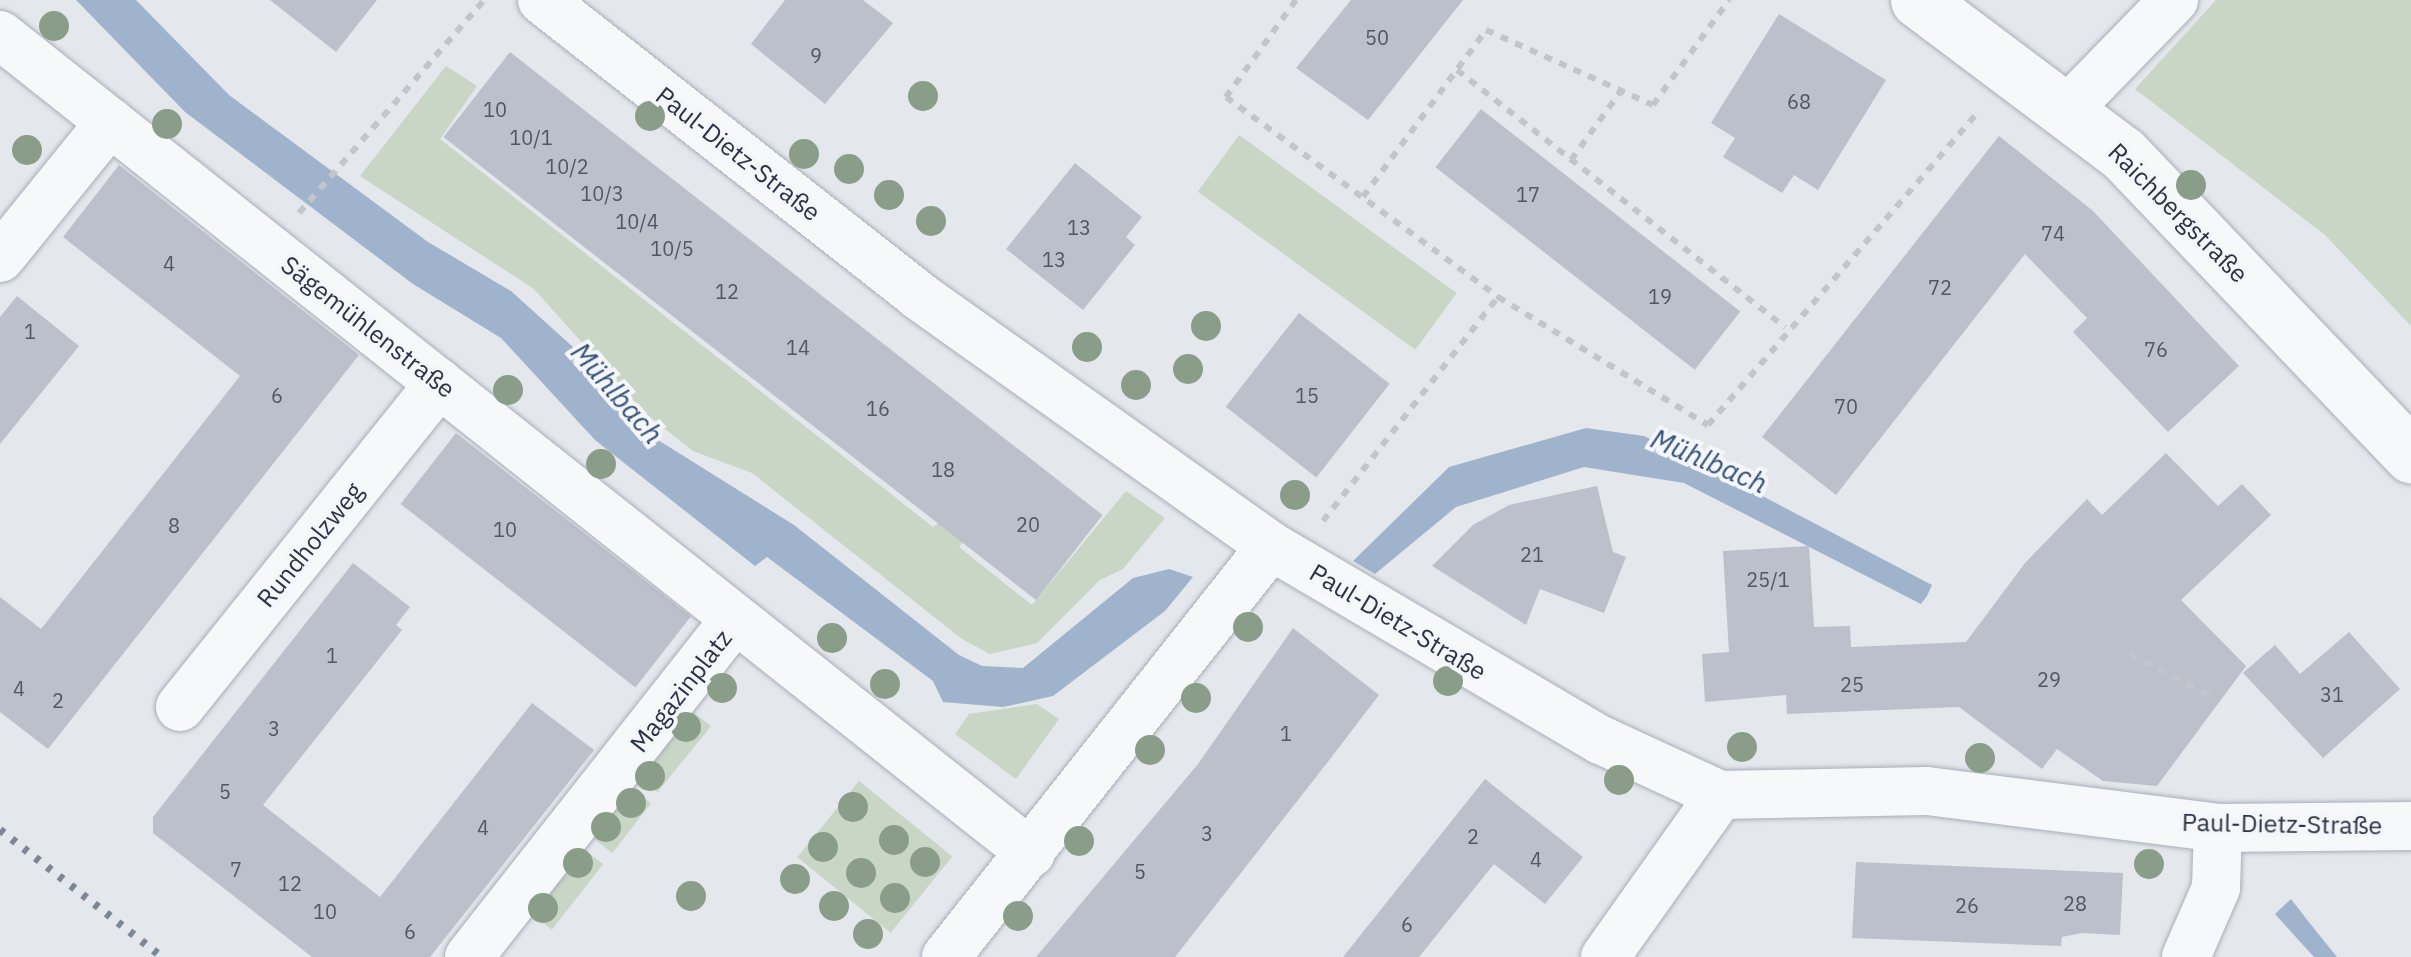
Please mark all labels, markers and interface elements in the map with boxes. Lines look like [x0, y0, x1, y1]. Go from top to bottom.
house number: 50 [1365, 25, 1389, 49]
house number: 9 [810, 43, 822, 67]
street label: Paul-Dietz-Straße [650, 80, 826, 228]
house number: 68 [1787, 89, 1811, 113]
house number: 10 [483, 97, 507, 121]
house number: 10/1 [509, 125, 553, 149]
street label: Raichbergstraße [2102, 137, 2254, 289]
house number: 10/2 [545, 154, 589, 178]
house number: 10/3 [580, 181, 624, 205]
house number: 17 [1516, 182, 1540, 206]
house number: 10/4 [615, 209, 659, 233]
house number: 13 [1067, 215, 1091, 239]
house number: 74 [2041, 221, 2065, 245]
house number: 10/5 [650, 236, 694, 260]
house number: 13 [1042, 247, 1066, 271]
street label: Sägemühlenstraße [275, 250, 461, 404]
house number: 4 [163, 251, 175, 275]
house number: 72 [1928, 275, 1952, 299]
house number: 12 [715, 279, 739, 303]
house number: 19 [1648, 284, 1672, 308]
house number: 1 [24, 319, 36, 343]
house number: 14 [786, 335, 810, 359]
water label: Mühlbach [564, 336, 670, 450]
house number: 76 [2144, 337, 2168, 361]
house number: 6 [271, 383, 283, 407]
house number: 15 [1295, 383, 1319, 407]
house number: 70 [1834, 394, 1858, 418]
house number: 16 [866, 396, 890, 420]
water label: Mühlbach [1646, 422, 1772, 500]
house number: 18 [931, 457, 955, 481]
street label: Rundholzweg [251, 477, 369, 613]
house number: 20 [1016, 512, 1040, 536]
house number: 8 [168, 513, 180, 537]
house number: 10 [493, 517, 517, 541]
house number: 21 [1520, 542, 1544, 566]
street label: Paul-Dietz-Straße [1304, 558, 1492, 686]
house number: 25/1 [1746, 567, 1790, 591]
street label: Magazinplatz [624, 624, 738, 758]
house number: 1 [326, 643, 338, 667]
house number: 29 [2037, 667, 2061, 691]
house number: 25 [1840, 672, 1864, 696]
house number: 4 [13, 676, 25, 700]
house number: 31 [2320, 682, 2344, 706]
house number: 2 [52, 688, 64, 712]
house number: 3 [268, 716, 280, 740]
house number: 1 [1280, 721, 1292, 745]
house number: 5 [219, 779, 231, 803]
street label: Paul-Dietz-Straße [2181, 807, 2383, 841]
house number: 4 [477, 815, 489, 839]
house number: 3 [1201, 821, 1213, 845]
house number: 2 [1467, 824, 1479, 848]
house number: 4 [1530, 847, 1542, 871]
house number: 7 [230, 857, 242, 881]
house number: 5 [1134, 859, 1146, 883]
house number: 12 [278, 871, 302, 895]
house number: 28 [2063, 891, 2087, 915]
house number: 26 [1955, 893, 1979, 917]
house number: 10 [313, 899, 337, 923]
house number: 6 [1401, 912, 1413, 936]
house number: 6 [404, 919, 416, 943]

